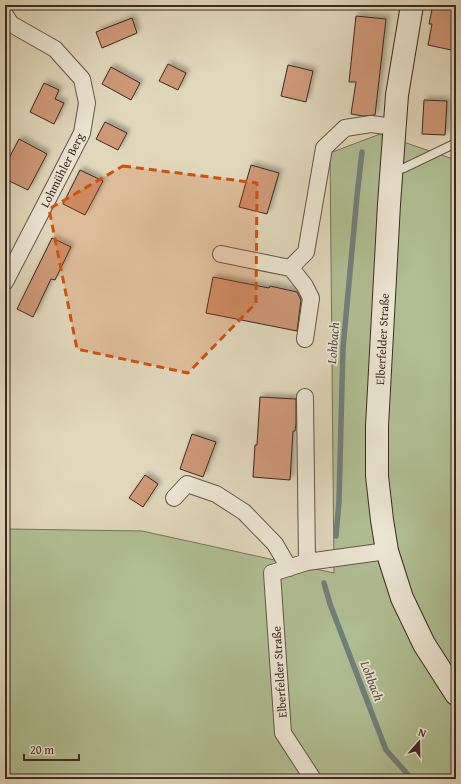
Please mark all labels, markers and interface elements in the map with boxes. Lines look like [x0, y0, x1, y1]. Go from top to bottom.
street label: Lohmühler Berg [36, 130, 88, 210]
street label: Elberfelder Straße [371, 292, 393, 385]
water label: Lohbach [322, 321, 344, 366]
street label: Elberfelder Straße [267, 625, 291, 718]
water label: Lohbach [355, 657, 389, 704]
north arrow [399, 722, 439, 762]
text: N [416, 724, 429, 742]
scale bar [24, 736, 79, 762]
text: 20 m [30, 741, 54, 758]

